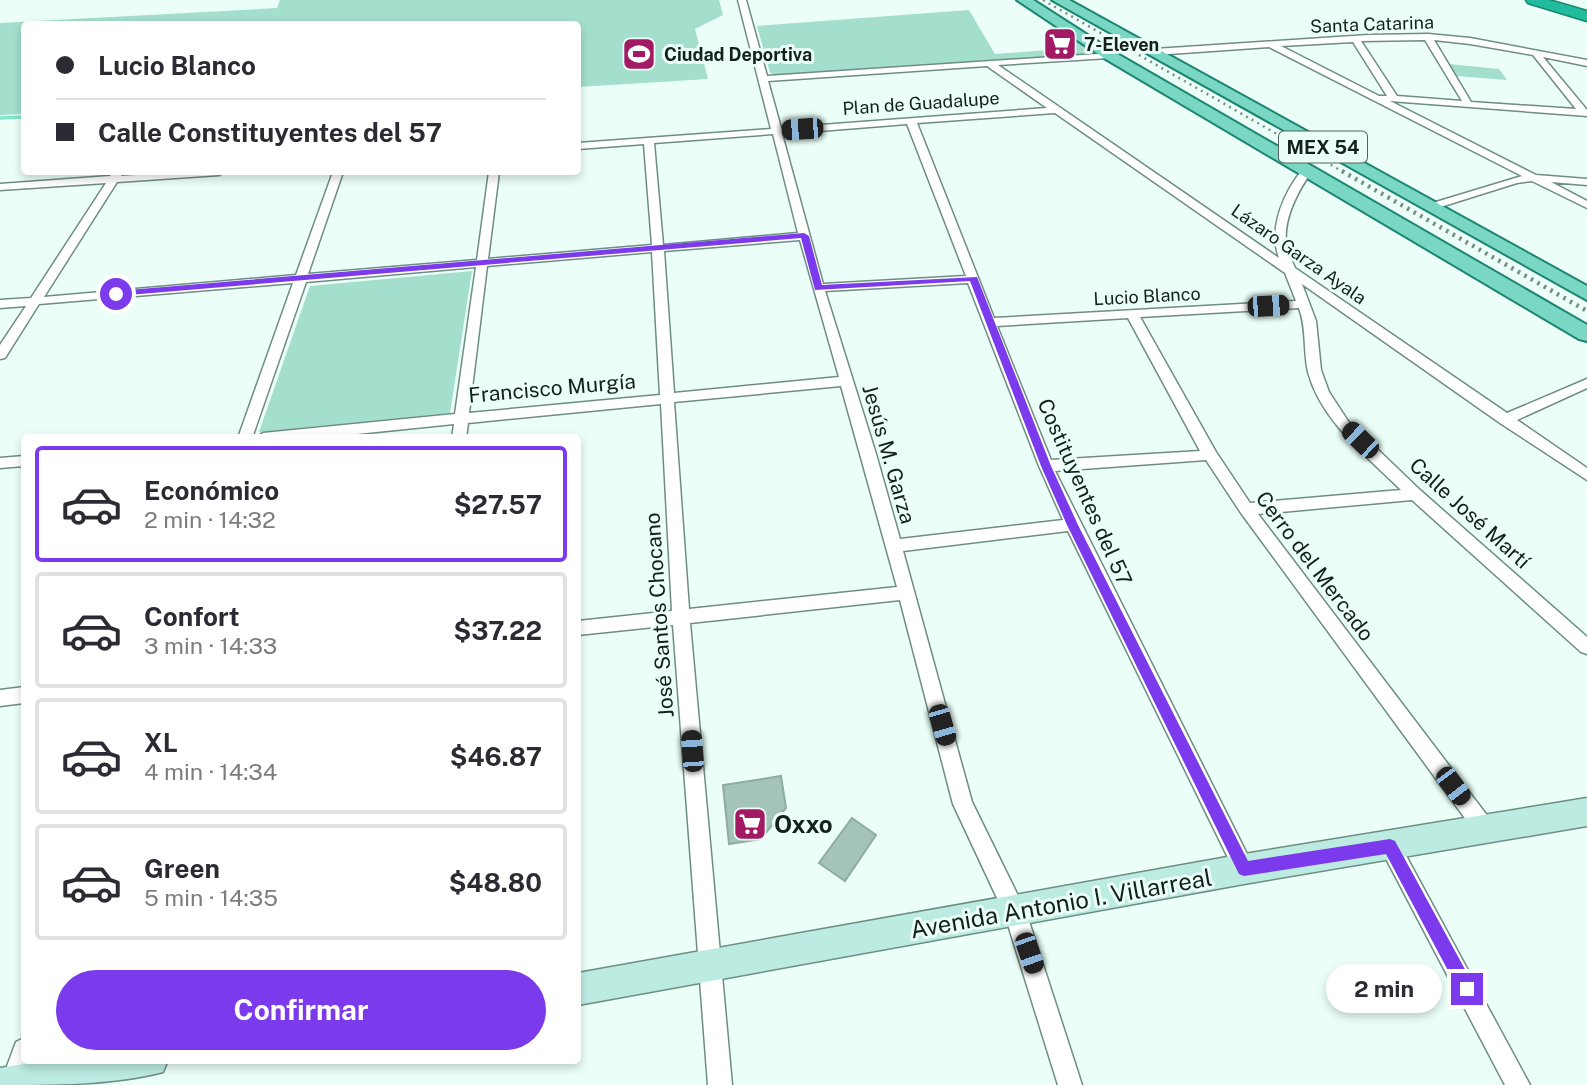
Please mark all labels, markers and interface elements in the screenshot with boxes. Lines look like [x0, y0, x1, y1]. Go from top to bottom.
street label: Santa Catarina [1310, 11, 1434, 37]
supermarket icon: 7-Eleven [1041, 25, 1079, 63]
place label: 7-Eleven [1084, 34, 1159, 55]
sports icon: Ciudad Deportiva [620, 35, 658, 73]
place label: Ciudad Deportiva [664, 44, 812, 65]
text: Lucio Blanco [98, 50, 256, 81]
street label: Plan de Guadalupe [842, 87, 1000, 119]
text: Calle Constituyentes del 57 [98, 117, 442, 148]
car [781, 117, 824, 141]
road number: MEX 54 [1279, 132, 1367, 162]
street label: Lázaro Garza Ayala [1228, 200, 1370, 308]
route start [100, 278, 132, 310]
street label: Lucio Blanco [1093, 283, 1201, 309]
car [1247, 294, 1290, 318]
street label: Francisco Murgía [467, 368, 637, 408]
street label: Jesús M. Garza [857, 381, 921, 527]
street label: Costituyentes del 57 [1033, 395, 1137, 589]
car [1338, 418, 1383, 462]
street label: Calle José Martí [1405, 452, 1536, 574]
icon: car [60, 473, 123, 536]
text: Económico [144, 475, 279, 506]
street label: Cerro del Mercado [1251, 486, 1379, 646]
text: $27.57 [454, 489, 542, 520]
text: 2 min · 14:32 [144, 506, 276, 533]
street label: José Santos Chocano [639, 512, 679, 718]
icon: car [60, 599, 123, 662]
text: Confort [144, 601, 240, 632]
text: $37.22 [454, 615, 542, 646]
text: 3 min · 14:33 [144, 632, 277, 659]
car [927, 702, 958, 748]
icon: car [60, 725, 123, 788]
text: XL [144, 727, 178, 758]
car [681, 729, 704, 773]
text: $46.87 [450, 741, 542, 772]
text: 4 min · 14:34 [144, 758, 277, 785]
car [1432, 763, 1475, 809]
supermarket icon: Oxxo [731, 805, 769, 843]
place label: Oxxo [774, 810, 833, 838]
icon: car [60, 851, 123, 914]
text: Green [144, 853, 220, 884]
street label: Avenida Antonio I. Villarreal [908, 863, 1214, 943]
text: $48.80 [449, 867, 542, 898]
text: 5 min · 14:35 [144, 884, 278, 911]
car [1013, 930, 1046, 976]
callout: 2 min [1327, 964, 1442, 1014]
button: Confirmar [56, 970, 546, 1050]
route end [1451, 973, 1483, 1005]
text: 2 min [1354, 975, 1414, 1002]

